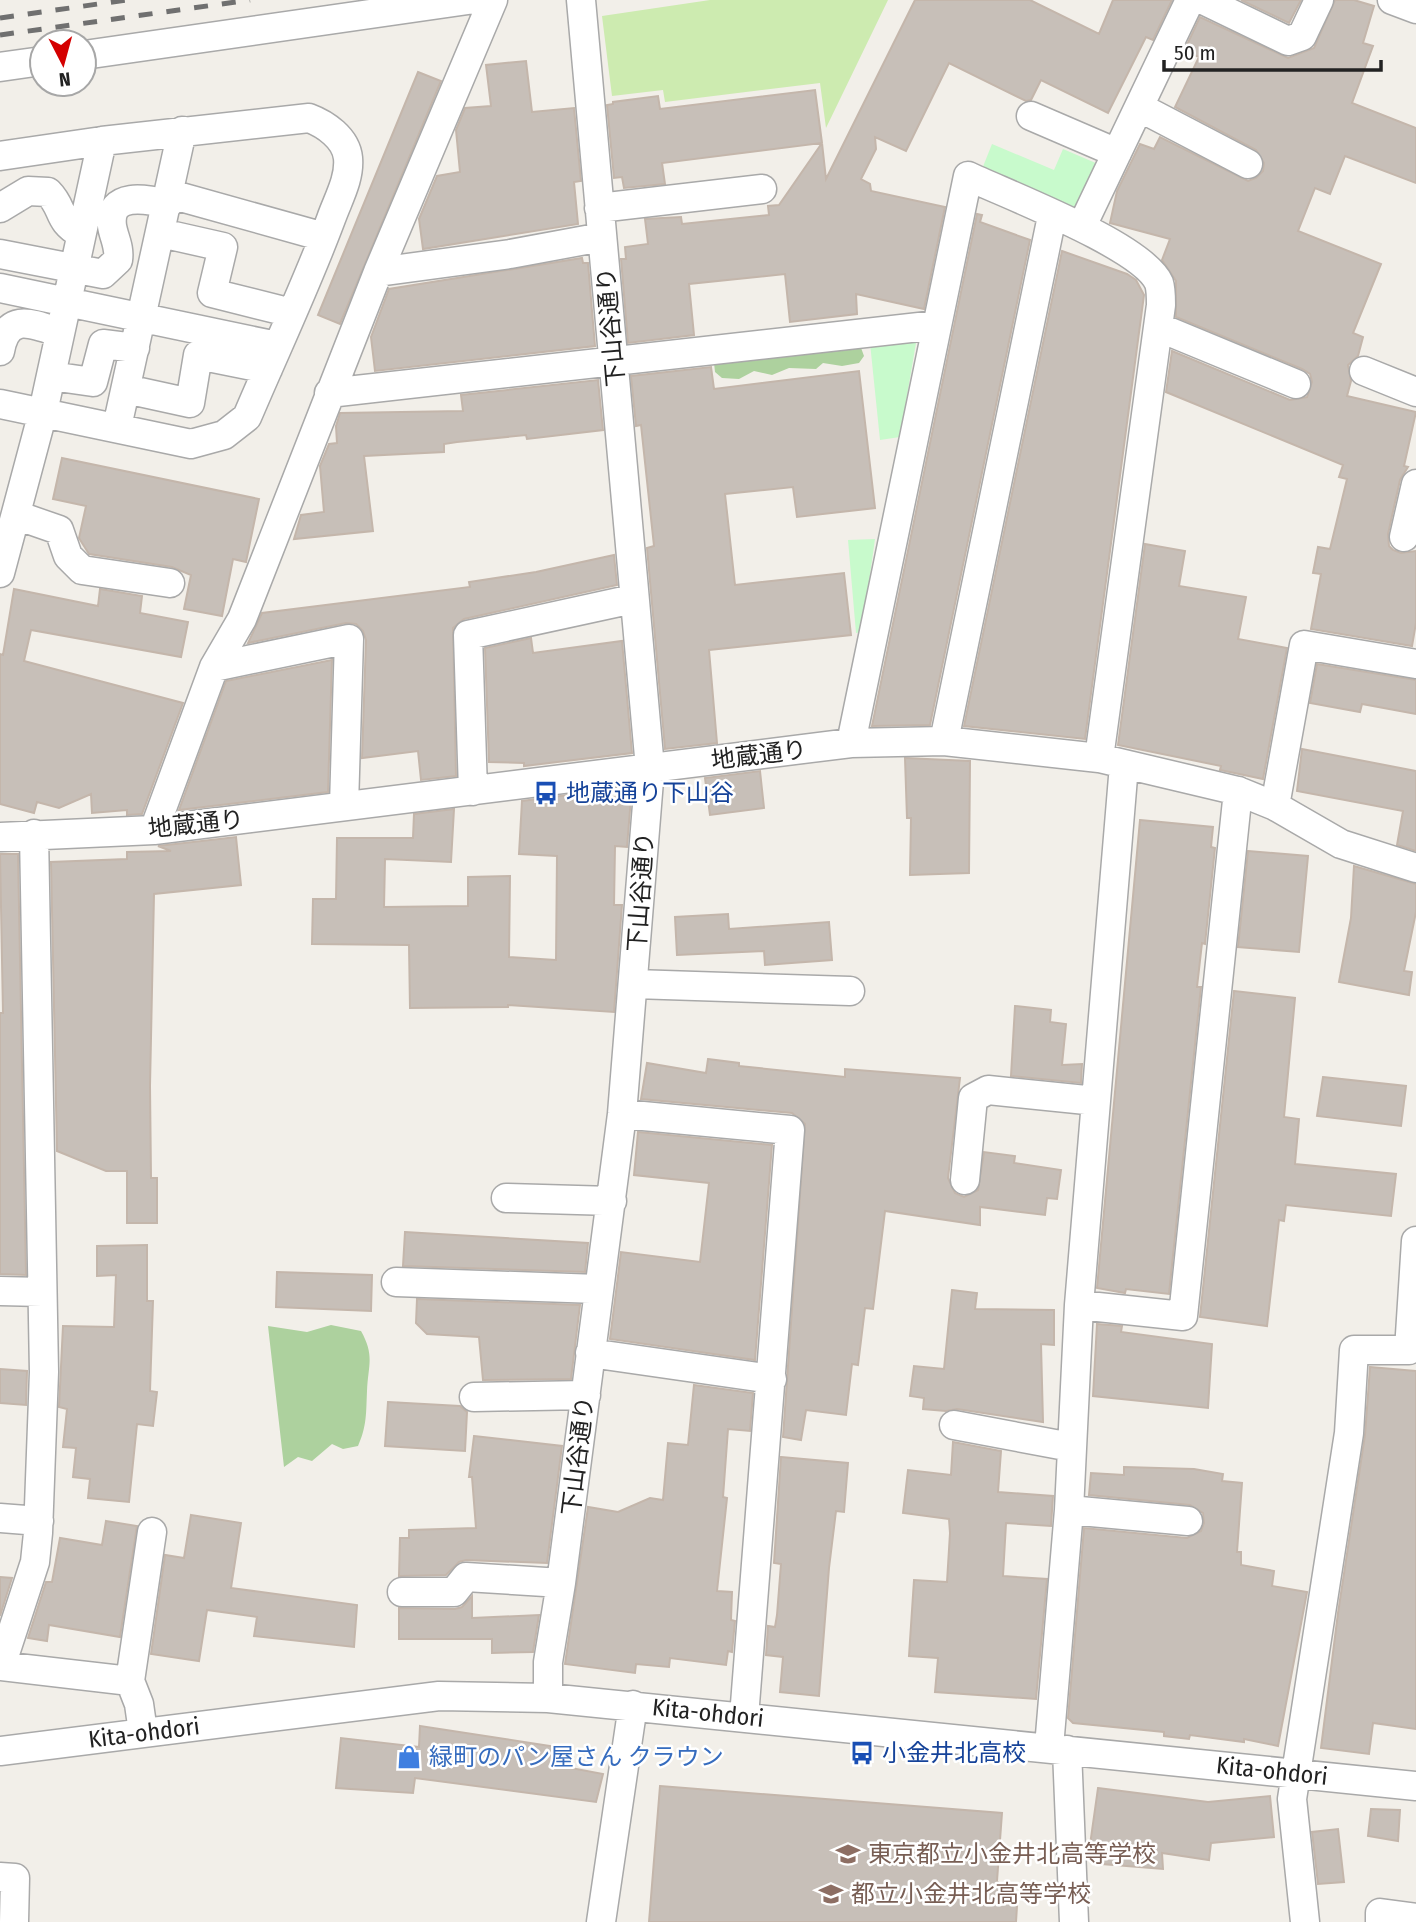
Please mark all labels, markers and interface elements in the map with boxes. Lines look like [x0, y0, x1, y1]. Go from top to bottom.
north arrow [28, 28, 98, 98]
scale bar [1164, 28, 1381, 72]
text: 50 m [1174, 40, 1216, 66]
text: N [58, 67, 72, 91]
street label: 下山谷通り [592, 266, 630, 388]
street label: 地蔵通り [710, 735, 808, 775]
bus stop icon: 地蔵通り下山谷 [532, 779, 560, 807]
place label: 地蔵通り下山谷 [566, 779, 734, 807]
street label: 地蔵通り [147, 805, 245, 843]
street label: 下山谷通り [623, 831, 659, 953]
street label: 下山谷通り [557, 1395, 599, 1517]
street label: Kita-ohdori [651, 1693, 765, 1733]
street label: Kita-ohdori [87, 1712, 201, 1754]
bus stop icon: 小金井北高校 [848, 1739, 876, 1767]
place label: 小金井北高校 [882, 1739, 1026, 1767]
shop icon: 緑町のパン屋さん クラウン [395, 1743, 423, 1771]
place label: 緑町のパン屋さん クラウン [429, 1743, 724, 1771]
street label: Kita-ohdori [1215, 1751, 1329, 1791]
school or university icon: 東京都立小金井北高等学校 [834, 1840, 862, 1868]
place label: 東京都立小金井北高等学校 [868, 1840, 1156, 1868]
school or university icon: 都立小金井北高等学校 [817, 1880, 845, 1908]
place label: 都立小金井北高等学校 [851, 1880, 1091, 1908]

